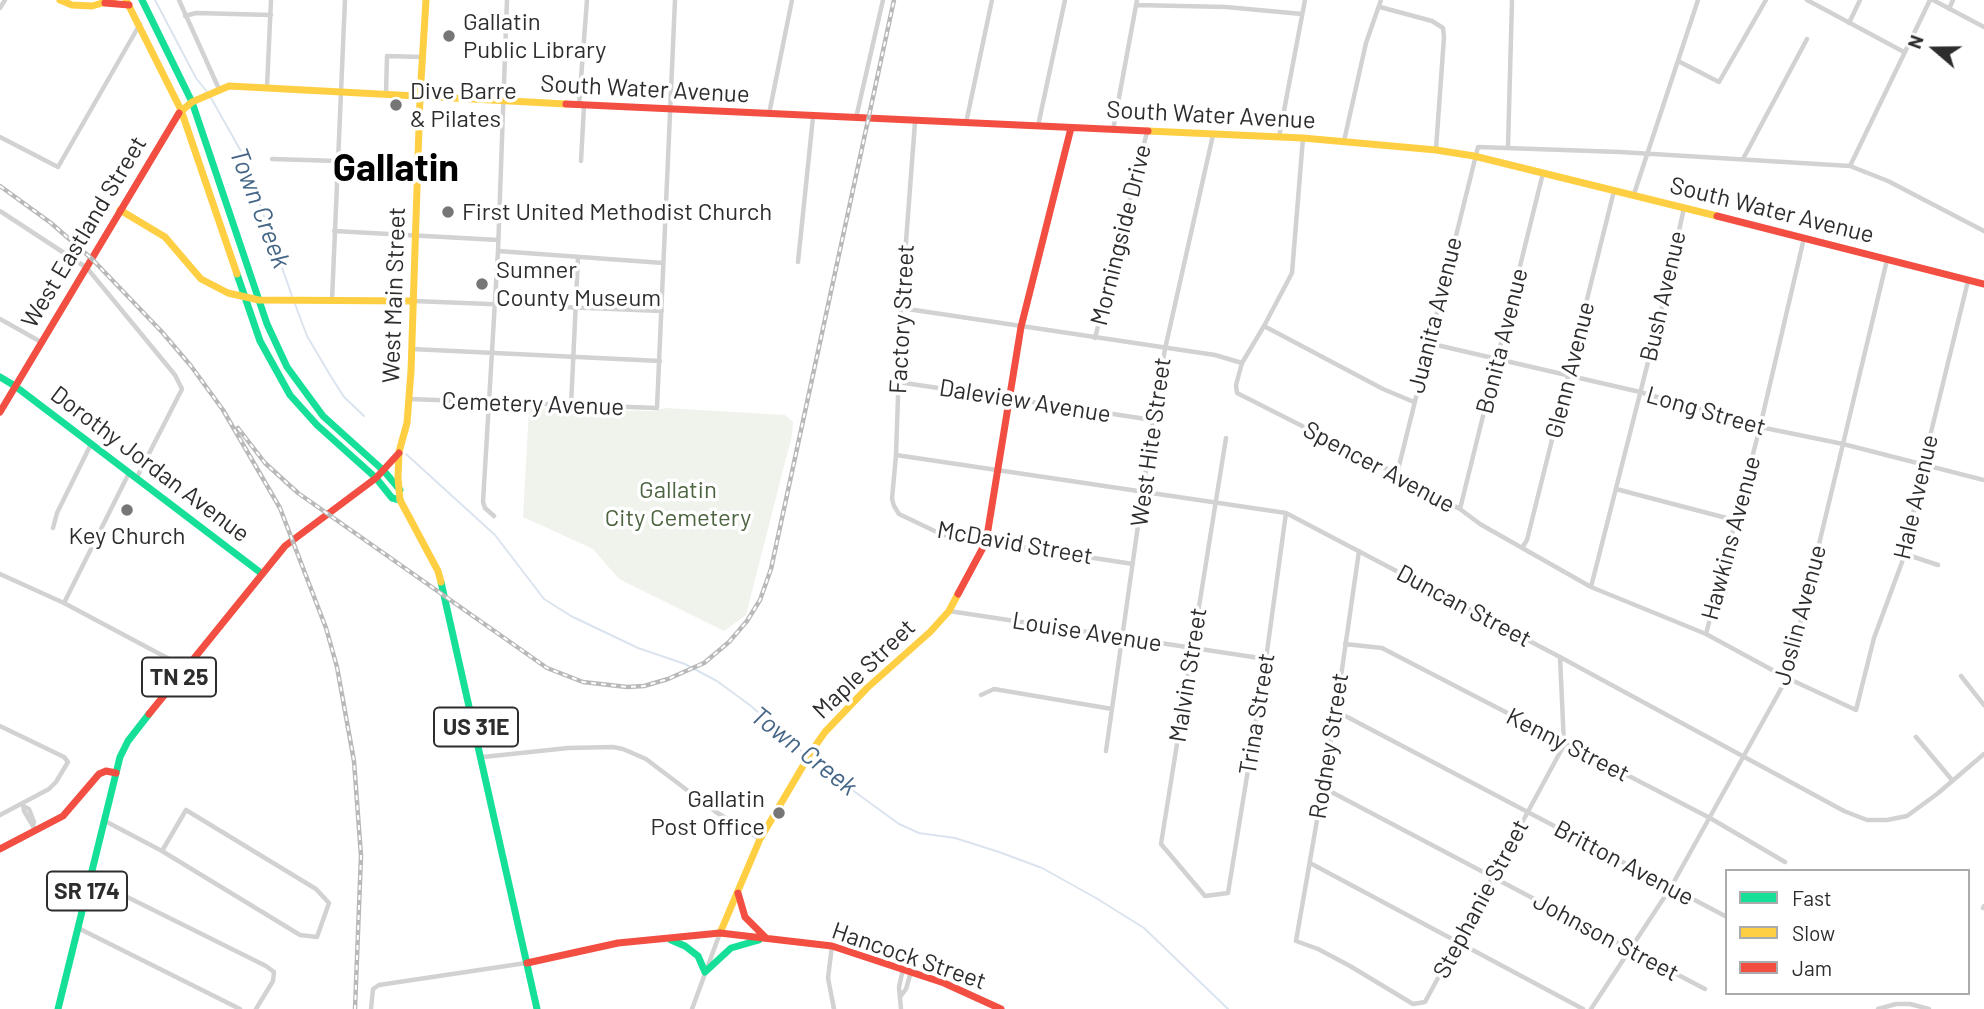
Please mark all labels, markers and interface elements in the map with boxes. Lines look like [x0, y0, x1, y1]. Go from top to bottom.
place label: Gallatin Public Library [463, 8, 606, 64]
north arrow [1900, 14, 1970, 84]
marker: Gallatin Public Library [441, 28, 457, 44]
text: N [1902, 32, 1928, 52]
street label: South Water Avenue [540, 69, 750, 109]
place label: Dive Barre & Pilates [410, 77, 517, 133]
street label: South Water Avenue [1106, 95, 1316, 135]
marker: Dive Barre & Pilates [388, 97, 404, 113]
street label: West Eastland Street [15, 131, 153, 333]
street label: Morningside Drive [1085, 142, 1157, 328]
water label: Town Creek [223, 143, 297, 273]
district label: Gallatin [333, 145, 459, 191]
street label: South Water Avenue [1667, 171, 1877, 249]
place label: First United Methodist Church [462, 198, 772, 226]
marker: First United Methodist Church [440, 204, 456, 220]
street label: West Main Street [377, 206, 411, 384]
street label: Bush Avenue [1634, 228, 1692, 364]
street label: Juanita Avenue [1402, 234, 1468, 396]
street label: Factory Street [884, 243, 920, 395]
place label: Sumner County Museum [496, 256, 661, 312]
street label: Bonita Avenue [1470, 265, 1534, 417]
marker: Sumner County Museum [474, 276, 490, 292]
street label: Glenn Avenue [1539, 299, 1601, 441]
street label: West Hite Street [1125, 355, 1177, 529]
street label: Daleview Avenue [937, 373, 1113, 429]
street label: Dorothy Jordan Avenue [45, 380, 255, 548]
street label: Long Street [1643, 380, 1769, 442]
street label: Cemetery Avenue [441, 386, 625, 422]
street label: Spencer Avenue [1298, 415, 1460, 519]
street label: Hale Avenue [1888, 432, 1944, 562]
street label: Hawkins Avenue [1695, 453, 1767, 623]
park label: Gallatin City Cemetery [605, 476, 751, 532]
marker: Key Church [119, 502, 135, 518]
street label: McDavid Street [935, 515, 1095, 571]
place label: Key Church [68, 522, 186, 550]
street label: Joslin Avenue [1767, 542, 1833, 688]
street label: Duncan Street [1392, 559, 1536, 653]
street label: Louise Avenue [1010, 606, 1164, 658]
street label: Malvin Street [1163, 606, 1213, 744]
street label: Maple Street [807, 613, 921, 725]
street label: Trina Street [1233, 651, 1281, 777]
road number: TN 25 [142, 657, 216, 696]
street label: Rodney Street [1303, 671, 1355, 821]
water label: Town Creek [745, 700, 863, 802]
street label: Kenny Street [1502, 702, 1634, 788]
road number: US 31E [434, 708, 518, 747]
place label: Gallatin Post Office [650, 785, 765, 841]
marker: Gallatin Post Office [771, 805, 787, 821]
street label: Britton Avenue [1549, 814, 1699, 912]
street label: Stephanie Street [1427, 815, 1535, 983]
legend [1725, 869, 1970, 995]
road number: SR 174 [47, 872, 127, 911]
text: Fast [1792, 885, 1832, 910]
street label: Johnson Street [1528, 887, 1684, 987]
street label: Hancock Street [828, 916, 990, 996]
text: Slow [1792, 920, 1835, 945]
text: Jam [1792, 955, 1832, 980]

